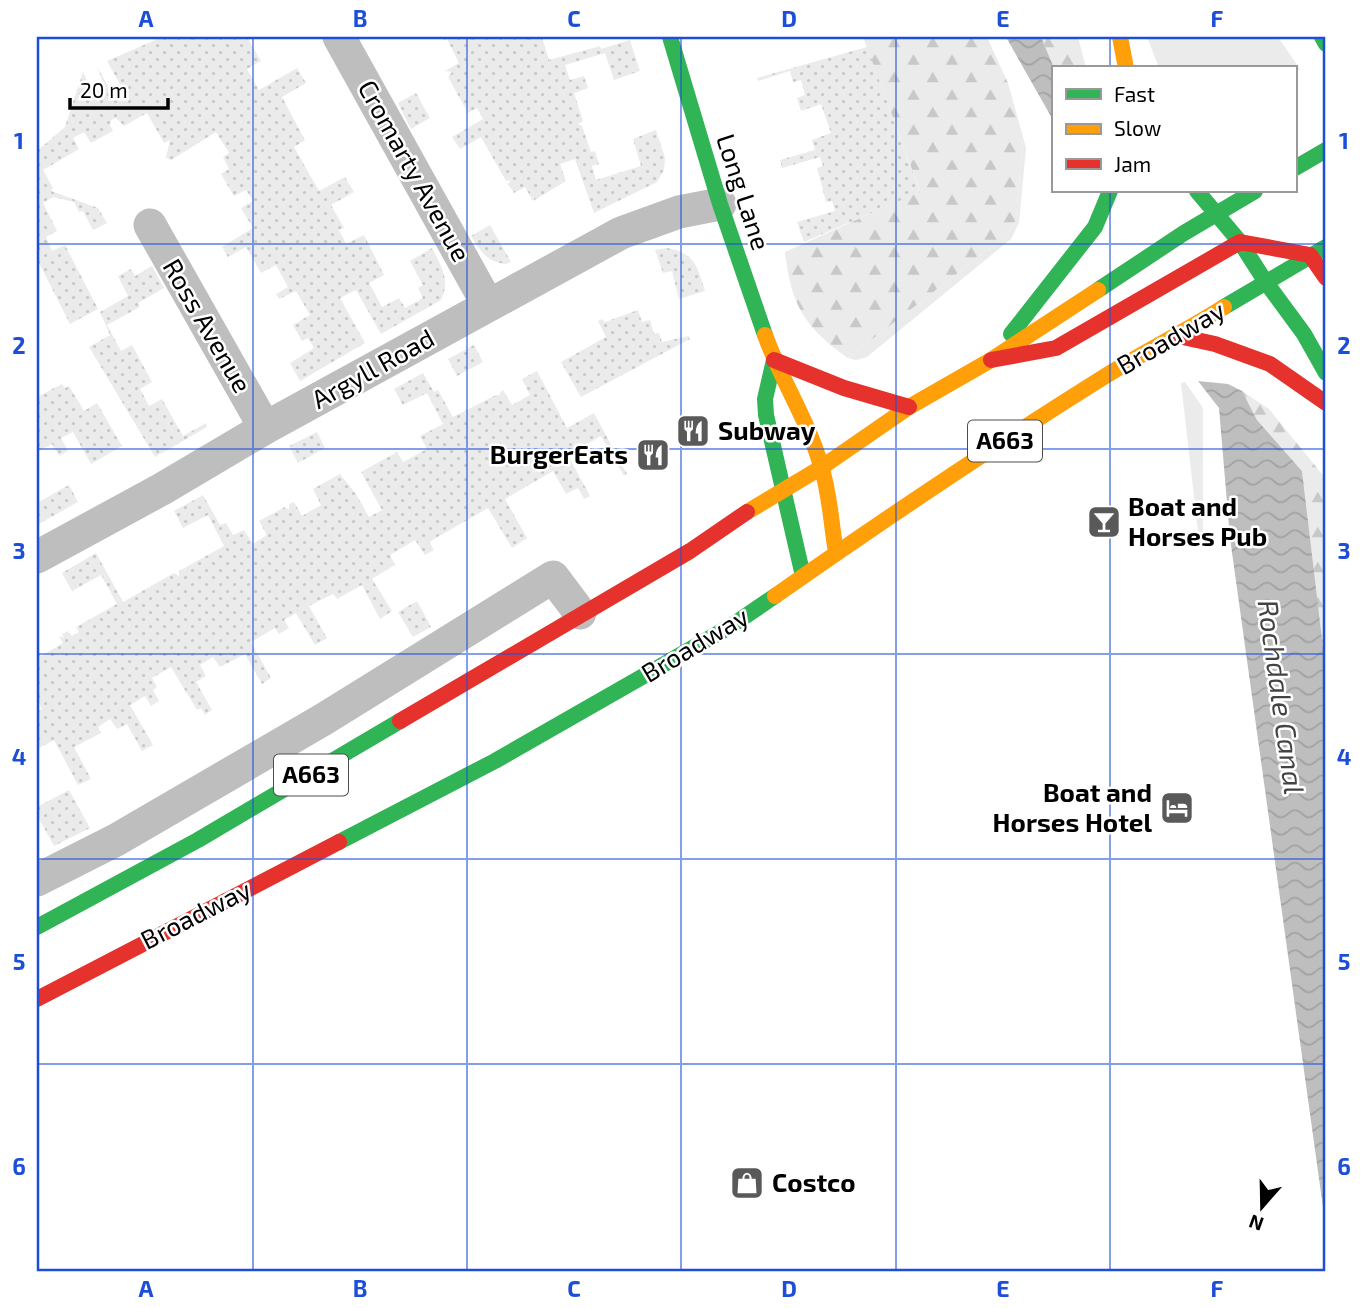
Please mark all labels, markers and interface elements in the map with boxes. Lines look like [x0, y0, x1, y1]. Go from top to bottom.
text: A [138, 4, 154, 32]
text: B [353, 4, 367, 32]
text: C [567, 4, 581, 32]
text: D [781, 4, 797, 32]
text: E [996, 4, 1010, 32]
text: F [1211, 4, 1224, 32]
scale bar [70, 66, 168, 110]
legend [1052, 66, 1296, 192]
street label: Cromarty Avenue [353, 74, 478, 266]
text: 20 m [80, 77, 128, 102]
text: Fast [1114, 81, 1155, 106]
text: Slow [1114, 115, 1161, 140]
text: 1 [14, 126, 24, 154]
text: 1 [1339, 126, 1349, 154]
street label: Long Lane [711, 130, 778, 253]
text: Jam [1114, 151, 1151, 176]
street label: Ross Avenue [158, 253, 259, 398]
street label: Broadway [1111, 293, 1230, 380]
street label: Argyll Road [306, 321, 439, 414]
text: 2 [12, 331, 26, 359]
text: 2 [1337, 331, 1351, 359]
restaurant icon: Subway [674, 412, 712, 450]
place label: Subway [718, 414, 816, 446]
road number: A663 [968, 420, 1042, 462]
restaurant icon: BurgerEats [634, 436, 672, 474]
place label: BurgerEats [490, 438, 628, 469]
place label: Boat and Horses Pub [1128, 490, 1267, 551]
bar icon: Boat and Horses Pub [1085, 503, 1123, 541]
text: 3 [12, 536, 26, 564]
text: 3 [1337, 536, 1351, 564]
water label: Rochdale Canal [1251, 597, 1312, 796]
street label: Broadway [635, 600, 754, 688]
text: 4 [12, 742, 26, 770]
text: 4 [1337, 742, 1351, 770]
road number: A663 [274, 754, 348, 796]
place label: Boat and Horses Hotel [993, 776, 1152, 837]
hotel icon: Boat and Horses Hotel [1158, 789, 1196, 827]
street label: Broadway [135, 873, 256, 955]
text: 5 [13, 947, 25, 975]
text: 5 [1338, 947, 1350, 975]
text: 6 [12, 1152, 26, 1180]
text: 6 [1337, 1152, 1351, 1180]
shop icon: Costco [728, 1164, 766, 1202]
place label: Costco [772, 1166, 856, 1197]
north arrow [1226, 1172, 1296, 1242]
text: N [1246, 1210, 1266, 1237]
text: A [138, 1274, 154, 1302]
text: B [353, 1274, 367, 1302]
text: C [567, 1274, 581, 1302]
text: D [781, 1274, 797, 1302]
text: E [996, 1274, 1010, 1302]
text: F [1211, 1274, 1224, 1302]

